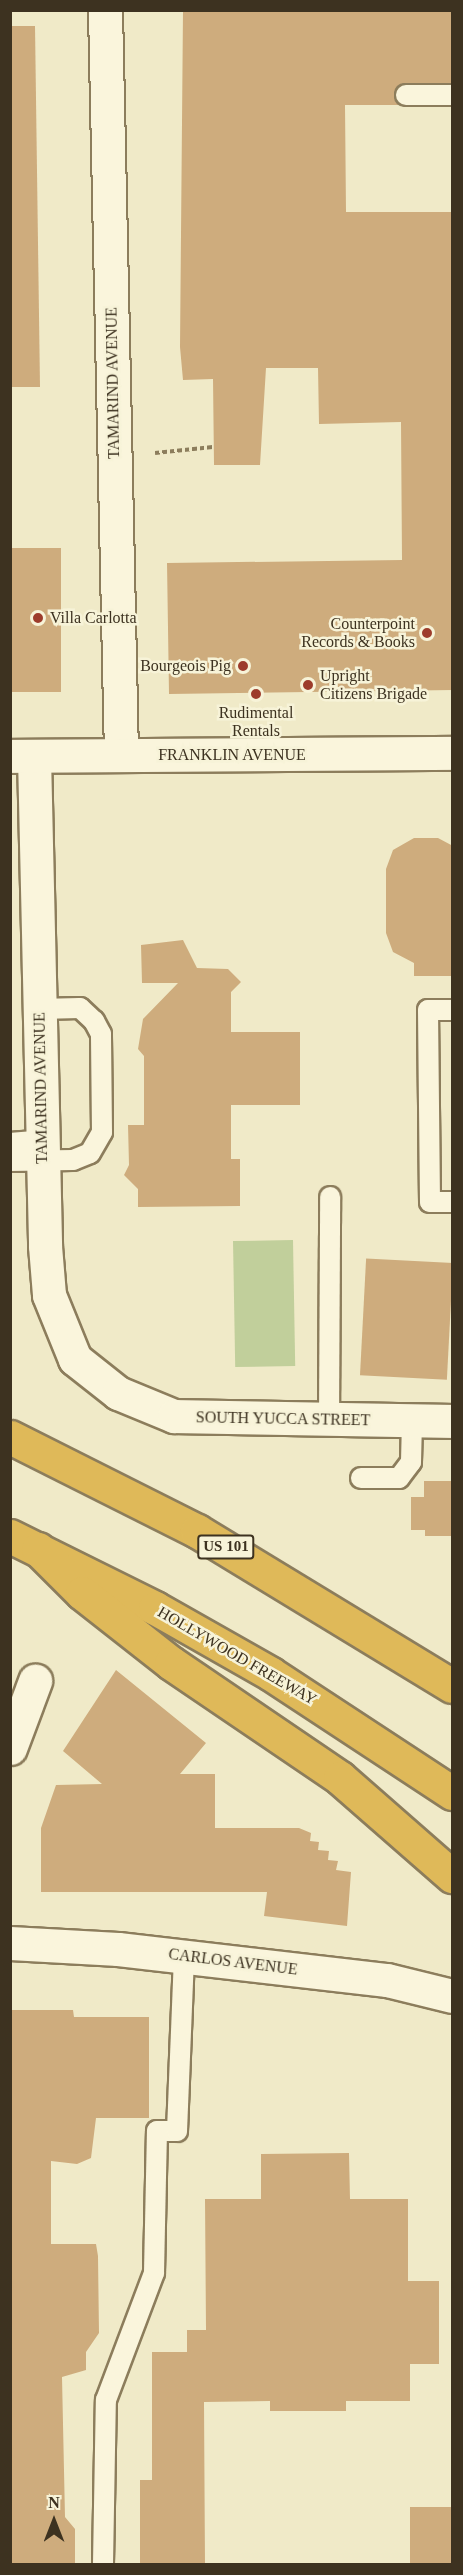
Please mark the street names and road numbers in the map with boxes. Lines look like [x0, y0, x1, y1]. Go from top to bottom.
street label: TAMARIND AVENUE [102, 307, 124, 459]
street label: FRANKLIN AVENUE [158, 745, 306, 765]
street label: TAMARIND AVENUE [30, 1012, 52, 1164]
street label: SOUTH YUCCA STREET [195, 1408, 371, 1430]
road number: US 101 [196, 1535, 256, 1559]
street label: HOLLYWOOD FREEWAY [154, 1603, 320, 1709]
street label: CARLOS AVENUE [167, 1944, 299, 1980]

